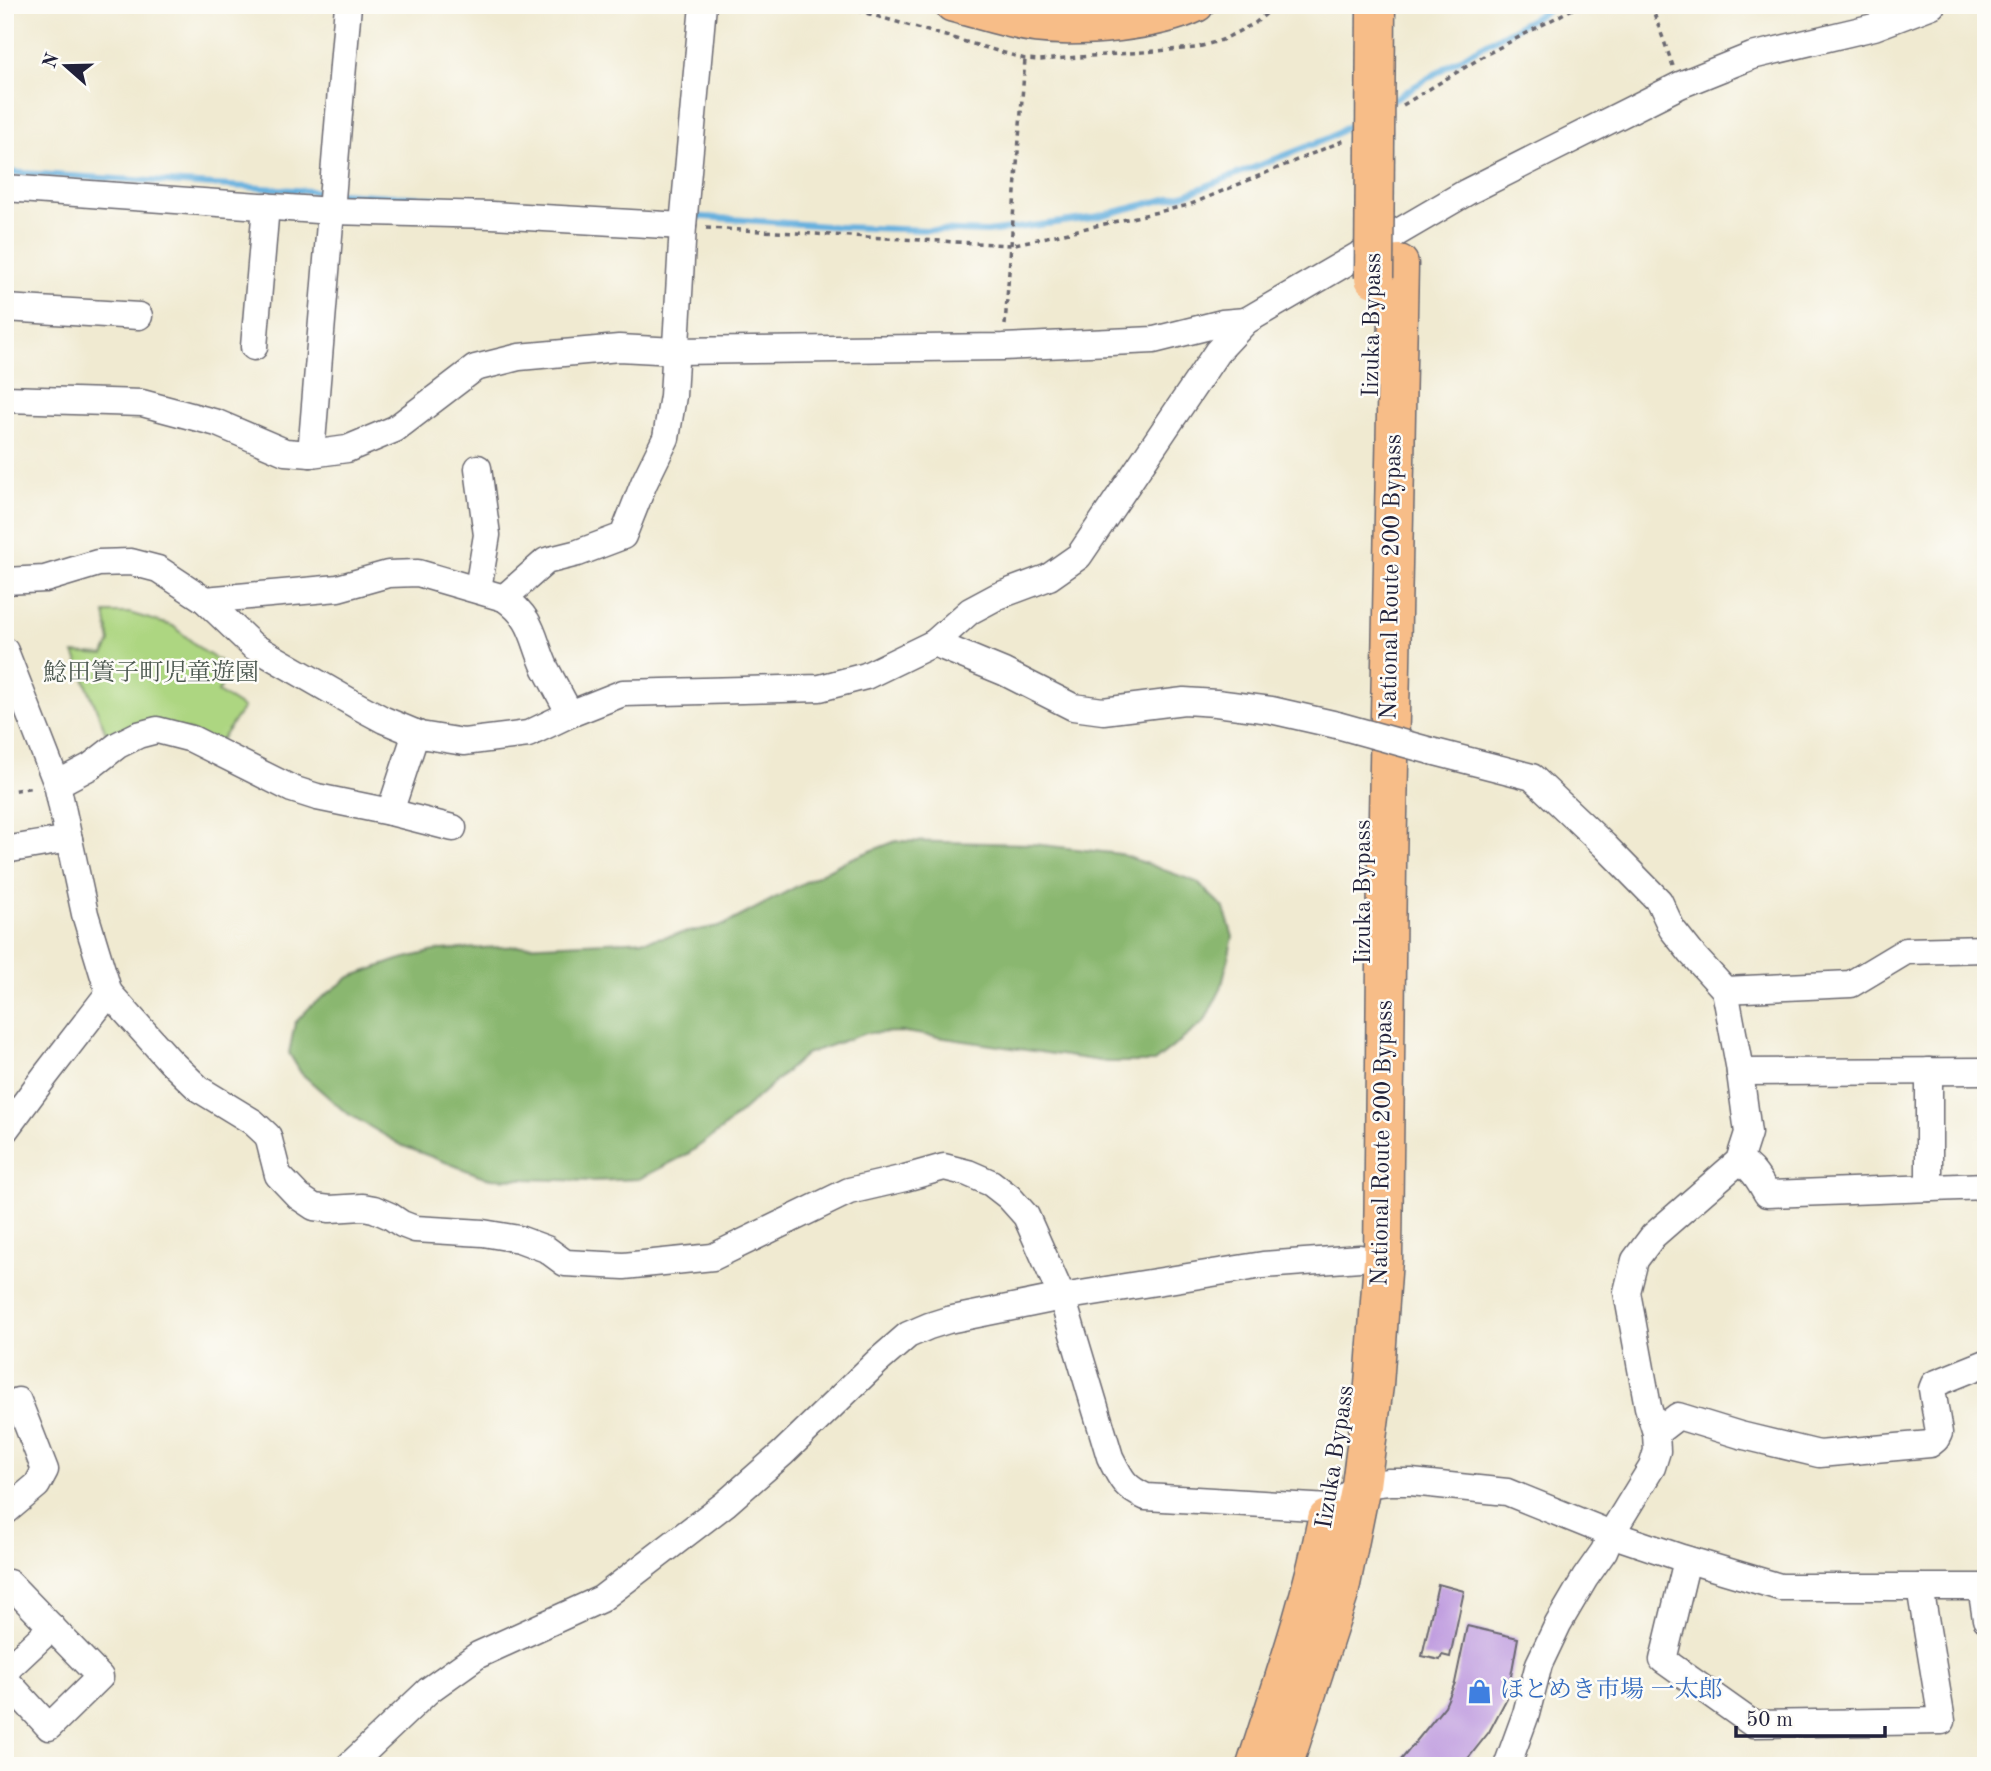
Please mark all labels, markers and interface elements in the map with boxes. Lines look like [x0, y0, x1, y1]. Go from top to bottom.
north arrow [32, 32, 102, 102]
text: N [41, 51, 64, 71]
street label: Iizuka Bypass [1360, 252, 1386, 398]
street label: National Route 200 Bypass [1378, 434, 1406, 720]
park label: 鯰田簀子町児童遊園 [43, 659, 259, 686]
street label: Iizuka Bypass [1352, 820, 1376, 964]
street label: National Route 200 Bypass [1369, 1000, 1397, 1286]
street label: Iizuka Bypass [1313, 1384, 1359, 1530]
place label: ほとめき市場 一太郎 [1500, 1676, 1723, 1703]
shop icon: ほとめき市場 一太郎 [1466, 1677, 1494, 1705]
scale bar [1736, 1694, 1884, 1738]
text: 50 m [1746, 1710, 1793, 1731]

